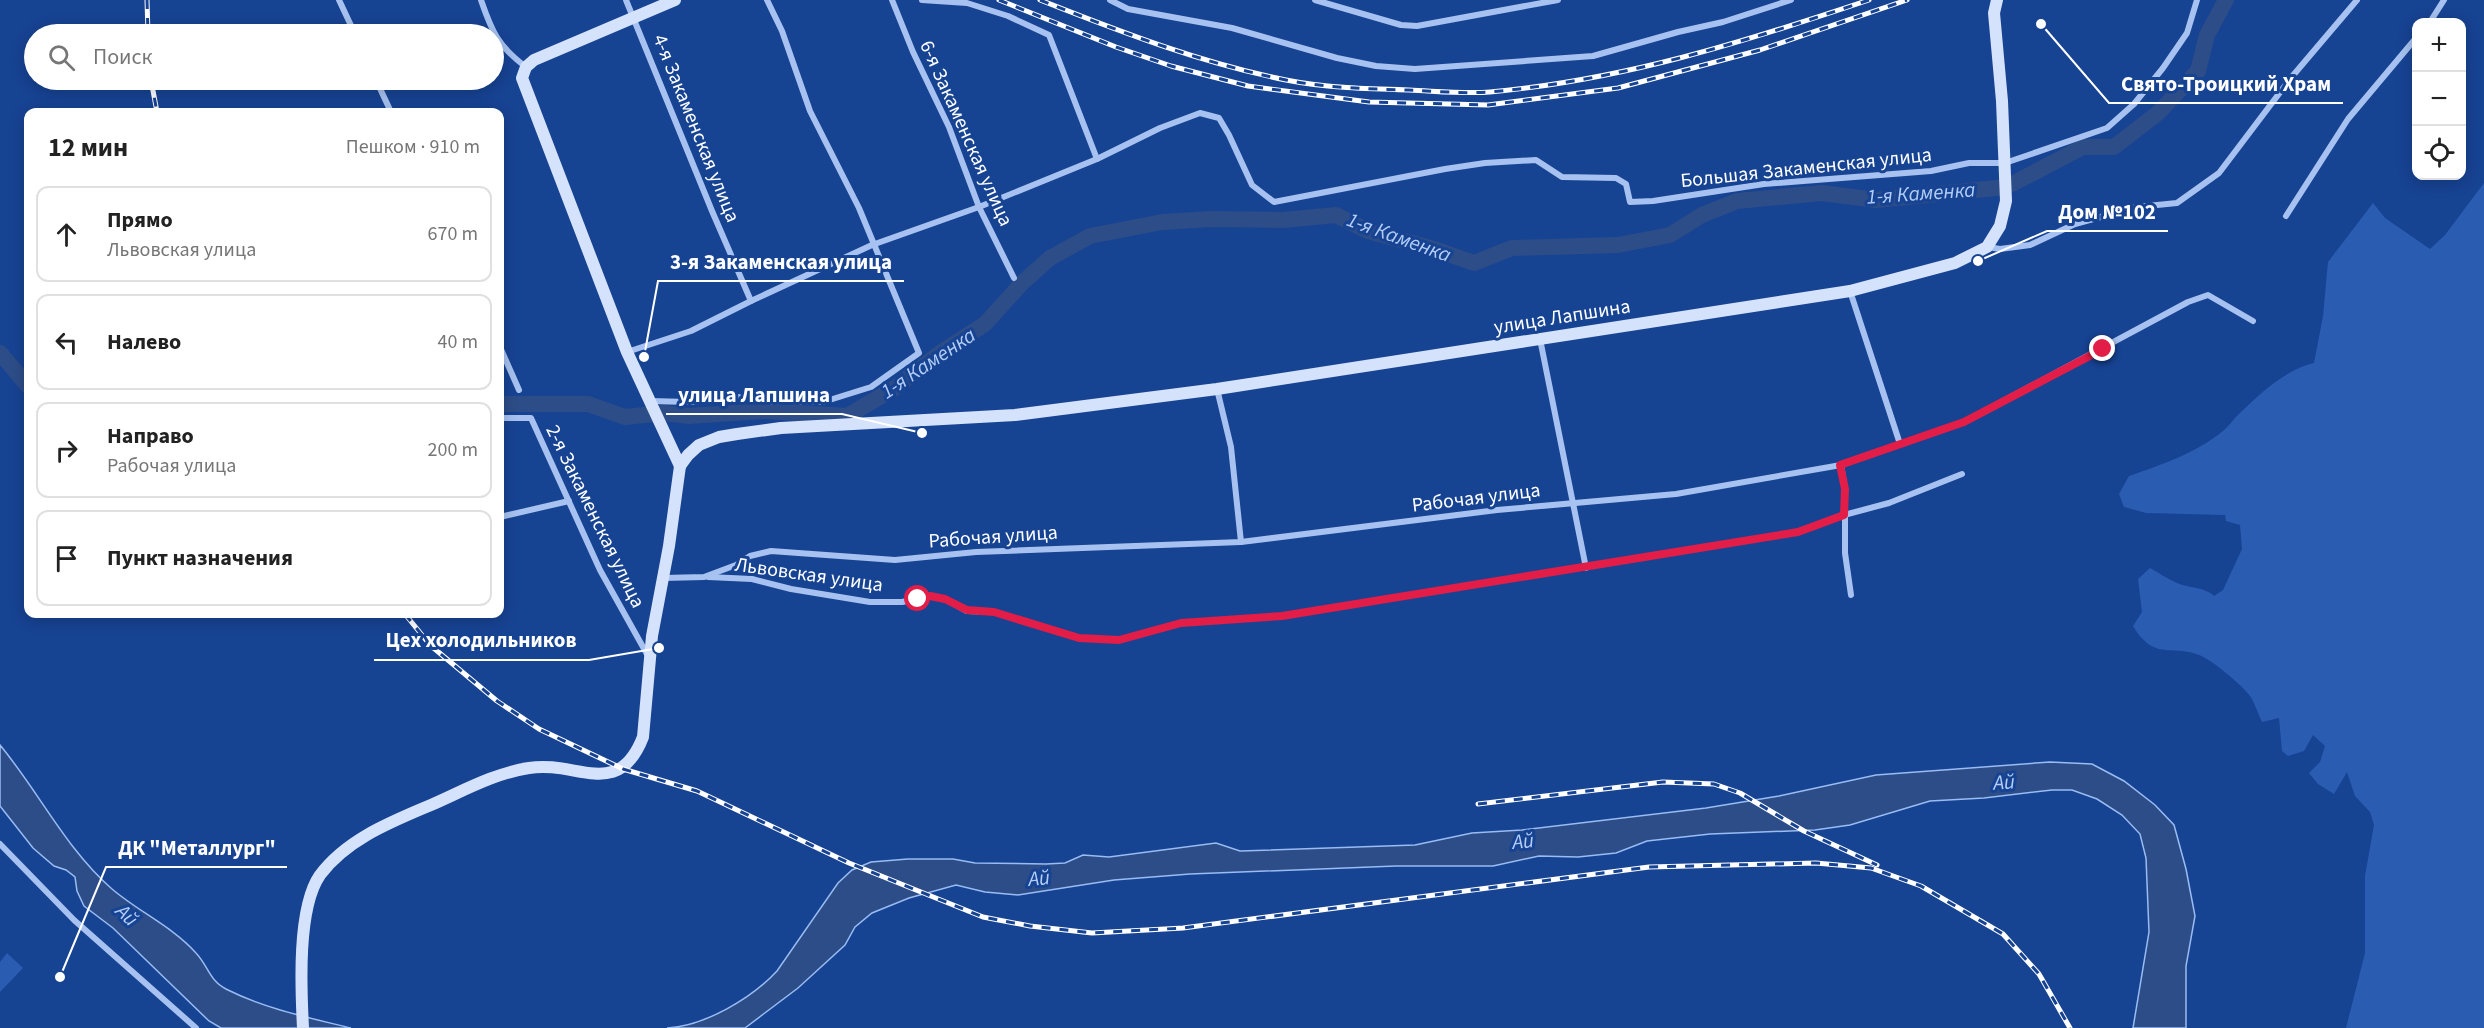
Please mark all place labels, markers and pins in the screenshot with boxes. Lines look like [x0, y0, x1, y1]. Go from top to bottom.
callout: Свято-Троицкий Храм [2109, 64, 2343, 103]
callout: Дом №102 [2047, 192, 2168, 231]
callout: 3-я Закаменская улица [658, 242, 904, 281]
callout: улица Лапшина [666, 375, 842, 414]
callout: Цех холодильников [374, 621, 589, 660]
callout: ДК "Металлург" [106, 828, 287, 867]

